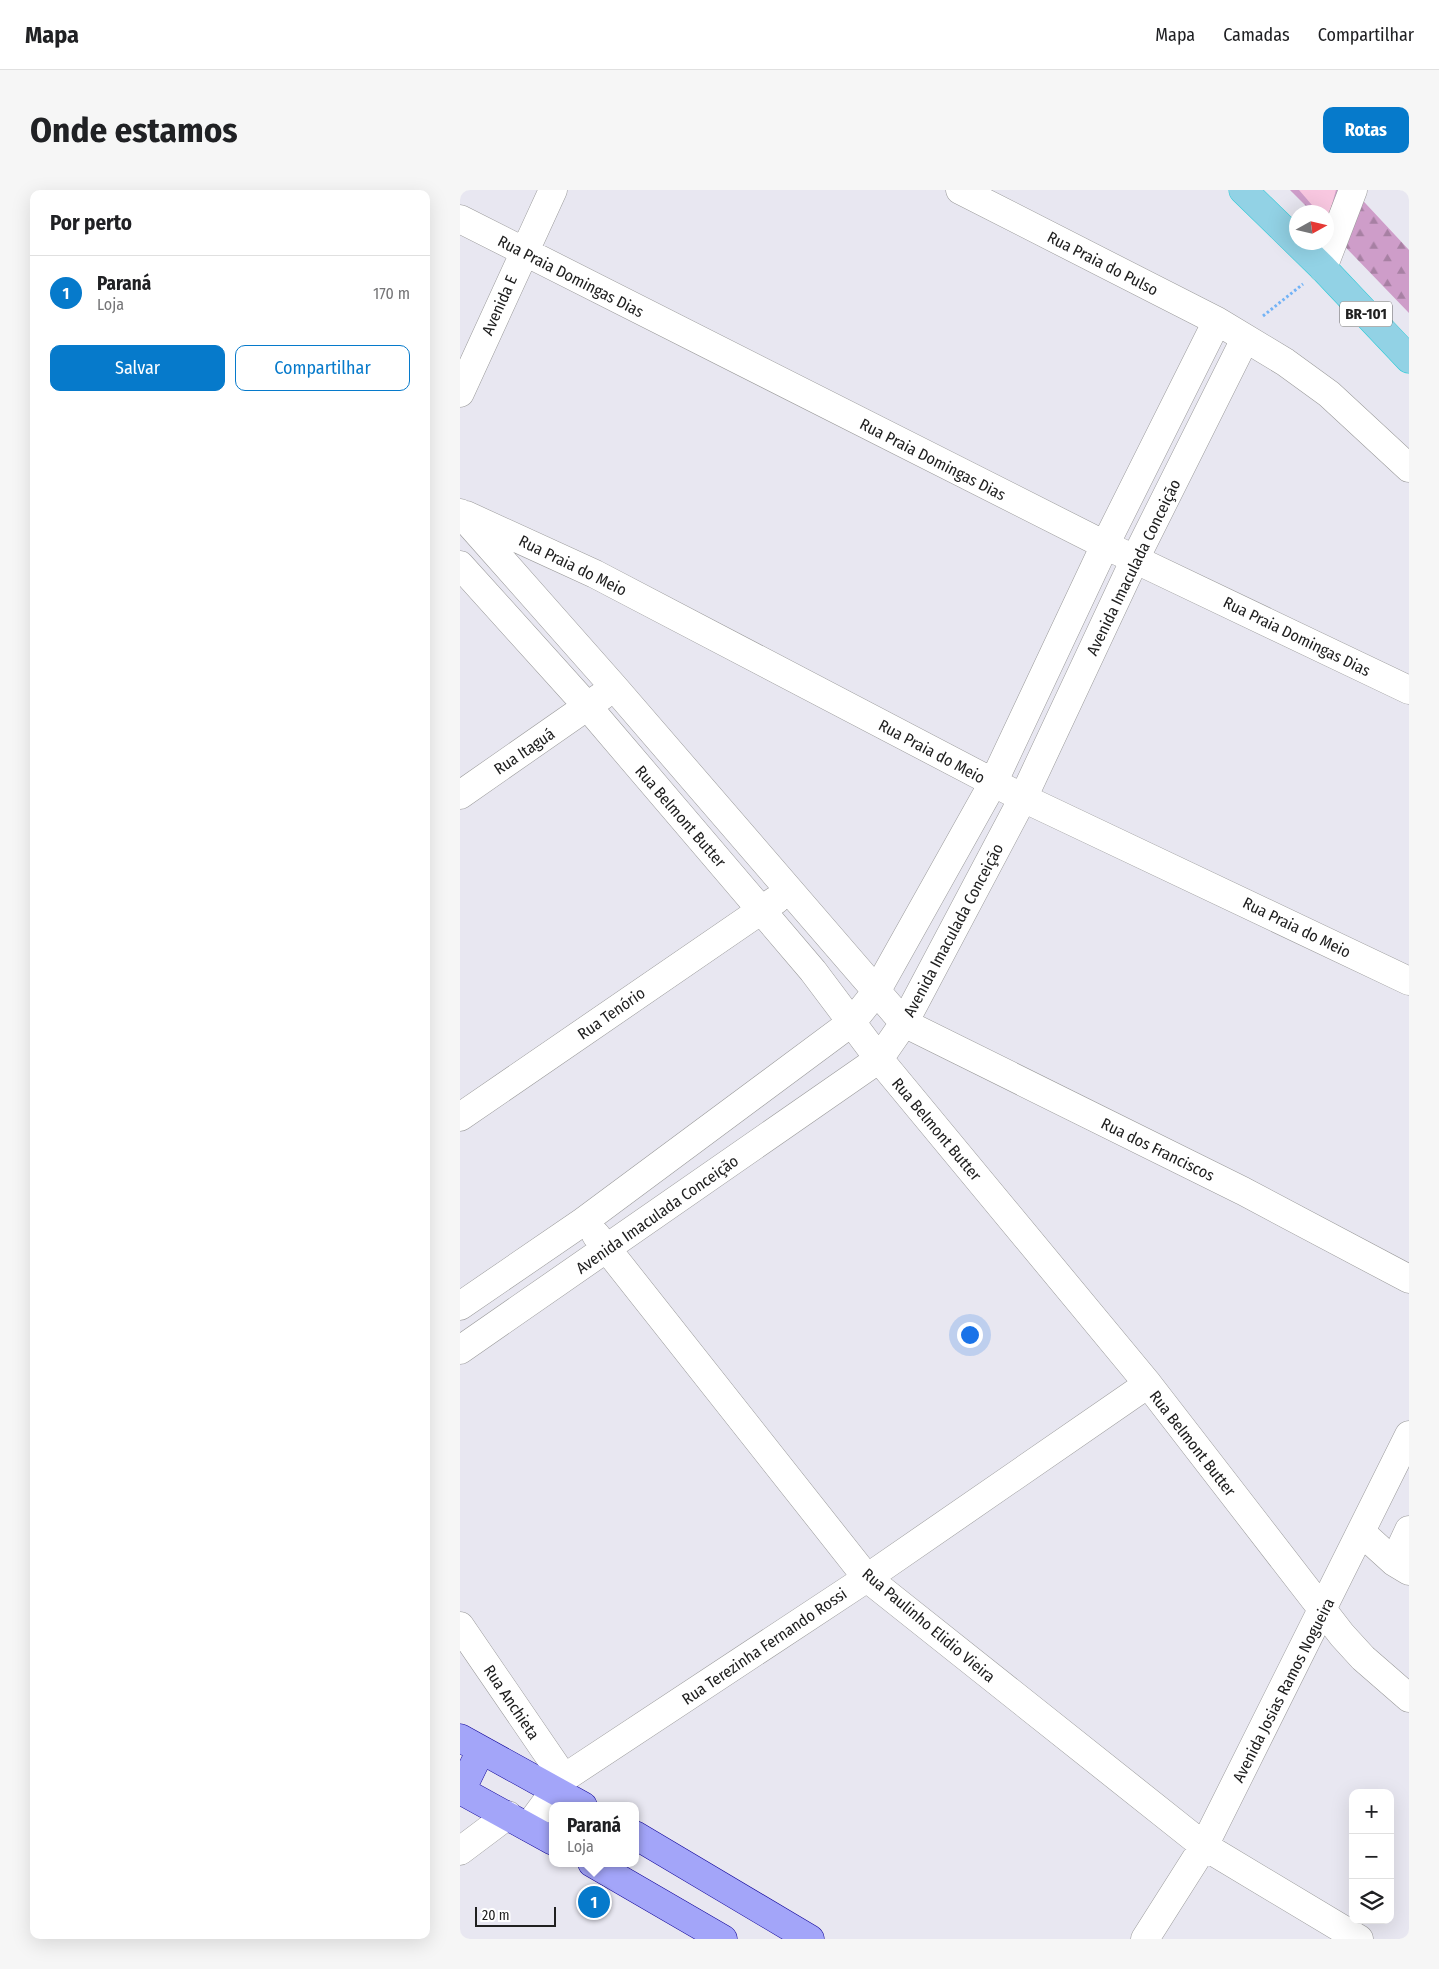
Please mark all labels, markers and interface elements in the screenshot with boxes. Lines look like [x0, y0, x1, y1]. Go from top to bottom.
text: Mapa [25, 21, 79, 49]
text: Mapa [1155, 24, 1195, 46]
text: Camadas [1223, 24, 1290, 46]
text: Compartilhar [1318, 24, 1414, 46]
button: Rotas [1323, 107, 1409, 153]
text: Onde estamos [30, 109, 238, 151]
north arrow [1289, 205, 1334, 250]
text: Por perto [50, 210, 132, 236]
street label: Rua Praia do Pulso [1044, 227, 1161, 300]
street label: Rua Praia Domingas Dias [495, 231, 647, 322]
text: Paraná [97, 272, 151, 295]
street label: Avenida E [478, 272, 521, 338]
text: 1 [63, 284, 69, 303]
text: 170 m [373, 284, 410, 303]
text: Loja [97, 295, 124, 314]
road number: BR-101 [1340, 302, 1392, 326]
button: Salvar [50, 345, 225, 391]
button: Compartilhar [235, 345, 410, 391]
street label: Rua Praia Domingas Dias [857, 414, 1009, 505]
street label: Avenida Imaculada Conceição [1082, 476, 1184, 658]
street label: Rua Praia do Meio [516, 531, 630, 600]
street label: Rua Praia Domingas Dias [1220, 593, 1374, 680]
street label: Rua Praia do Meio [875, 715, 988, 787]
street label: Rua Itaguá [490, 724, 558, 779]
street label: Rua Belmont Butter [631, 762, 730, 871]
street label: Avenida Imaculada Conceição [900, 840, 1007, 1020]
street label: Rua Praia do Meio [1240, 893, 1354, 962]
street label: Rua Tenório [574, 983, 649, 1044]
street label: Rua Belmont Butter [888, 1074, 985, 1185]
street label: Rua dos Franciscos [1098, 1114, 1218, 1185]
street label: Avenida Imaculada Conceição [573, 1151, 742, 1278]
your location [957, 1322, 983, 1348]
street label: Rua Belmont Butter [1146, 1387, 1240, 1500]
street label: Rua Paulinho Elidio Vieira [859, 1564, 999, 1686]
street label: Rua Terezinha Fernando Rossi [678, 1584, 850, 1709]
street label: Avenida Josias Ramos Nogueira [1229, 1595, 1338, 1786]
street label: Rua Anchieta [480, 1661, 544, 1743]
map controls [1349, 1789, 1394, 1924]
button: + [1349, 1789, 1394, 1834]
popup [549, 1802, 639, 1867]
text: Paraná [567, 1814, 621, 1837]
button: − [1349, 1834, 1394, 1879]
text: Loja [567, 1837, 594, 1856]
button: layers [1349, 1879, 1394, 1924]
pin: 1 [578, 1883, 610, 1921]
scale bar [475, 1904, 556, 1927]
text: 20 m [482, 1907, 510, 1924]

